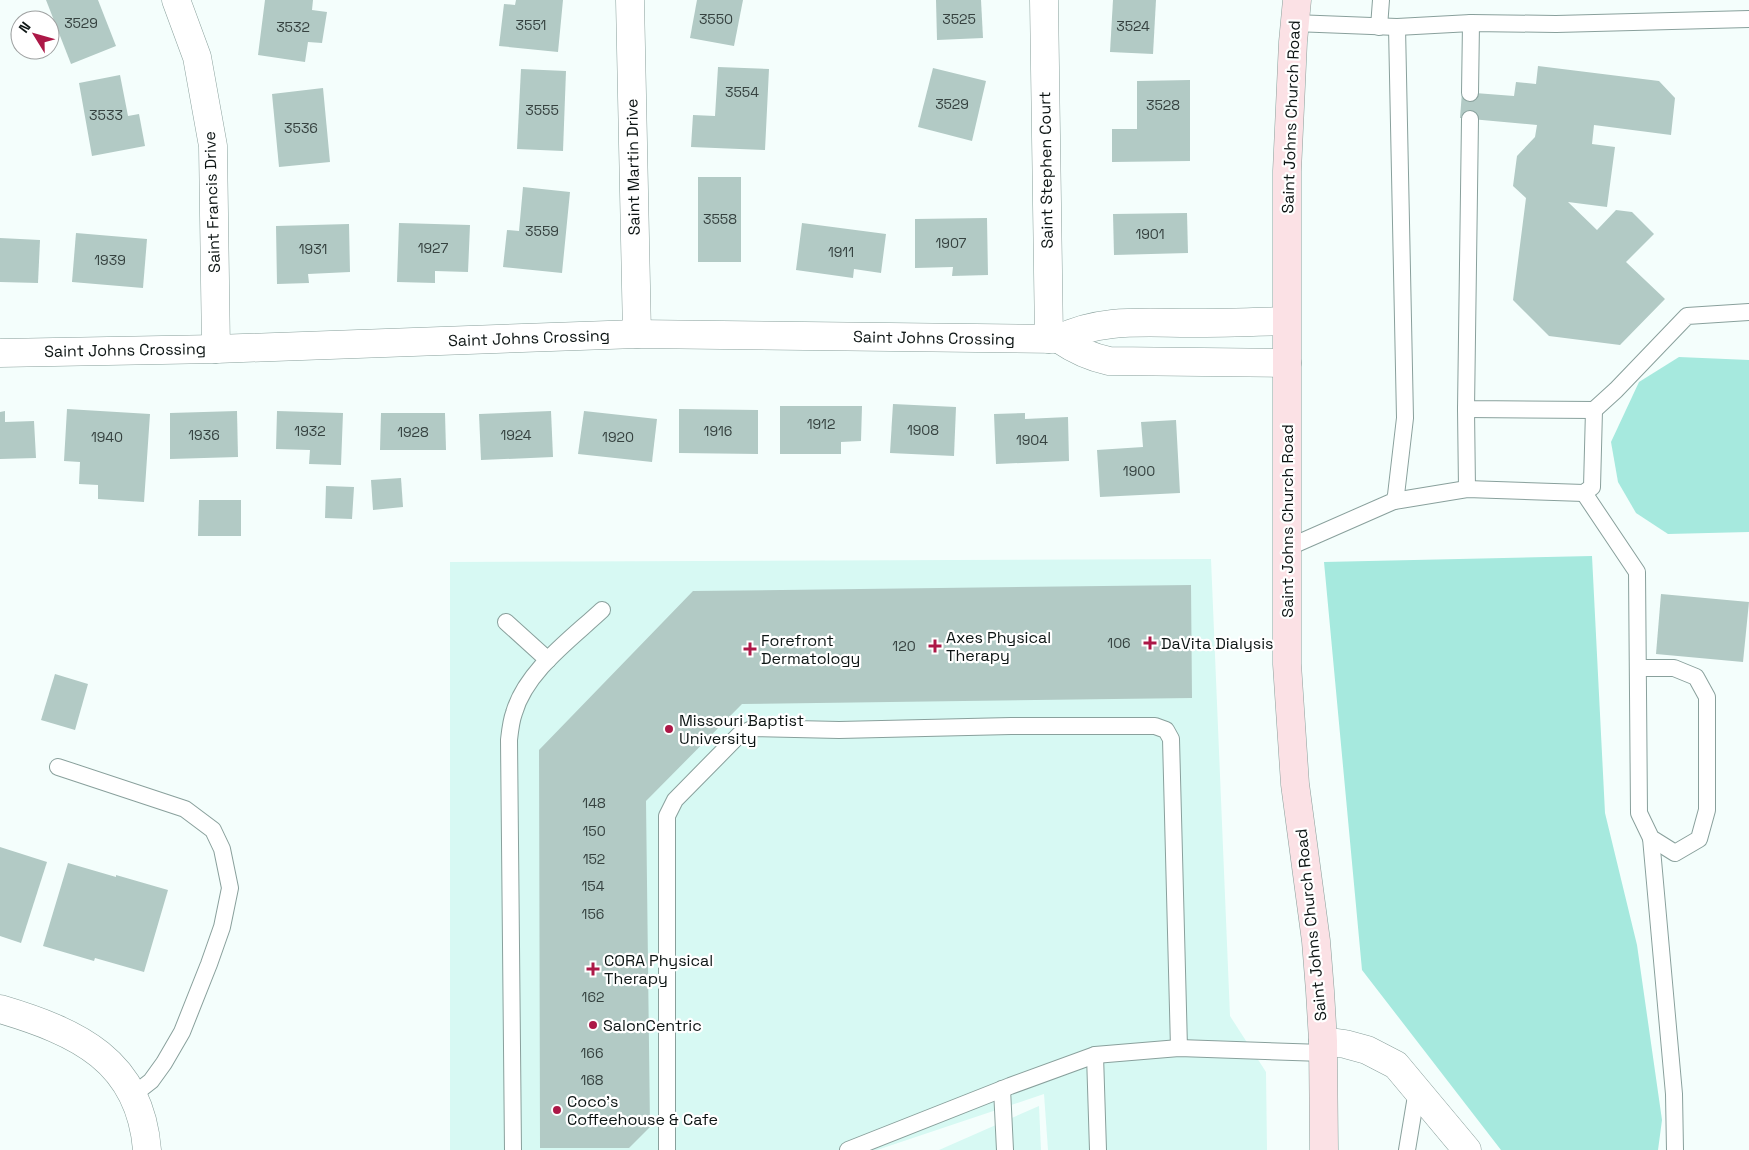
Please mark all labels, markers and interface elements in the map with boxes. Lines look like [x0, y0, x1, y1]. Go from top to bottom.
north arrow [10, 10, 60, 60]
house number: 3550 [699, 10, 733, 28]
house number: 3525 [942, 10, 976, 28]
house number: 3529 [64, 14, 98, 32]
house number: 3551 [516, 16, 546, 34]
house number: 3524 [1116, 17, 1150, 35]
text: N [15, 18, 35, 36]
house number: 3532 [276, 18, 310, 36]
street label: Saint Johns Church Road [1277, 20, 1305, 214]
house number: 3554 [725, 83, 759, 101]
street label: Saint Stephen Court [1034, 91, 1058, 249]
house number: 3529 [935, 95, 969, 113]
house number: 3528 [1146, 96, 1180, 114]
street label: Saint Martin Drive [621, 99, 645, 235]
house number: 3555 [525, 101, 559, 119]
house number: 3533 [89, 106, 123, 124]
house number: 3536 [284, 119, 318, 137]
street label: Saint Francis Drive [199, 131, 225, 273]
house number: 3558 [703, 210, 737, 228]
house number: 3559 [525, 222, 559, 240]
house number: 1901 [1135, 225, 1165, 243]
house number: 1907 [935, 234, 967, 252]
house number: 1927 [418, 239, 448, 257]
house number: 1931 [299, 240, 327, 258]
house number: 1911 [828, 243, 854, 261]
house number: 1939 [94, 251, 126, 269]
street label: Saint Johns Crossing [448, 325, 610, 351]
street label: Saint Johns Crossing [853, 326, 1015, 350]
street label: Saint Johns Crossing [44, 338, 206, 362]
house number: 1912 [807, 415, 835, 433]
house number: 1908 [907, 421, 939, 439]
house number: 1932 [294, 422, 326, 440]
house number: 1916 [704, 422, 732, 440]
house number: 1928 [397, 423, 429, 441]
street label: Saint Johns Church Road [1277, 424, 1298, 618]
house number: 1936 [188, 426, 220, 444]
house number: 1924 [500, 426, 532, 444]
house number: 1940 [91, 428, 123, 446]
house number: 1920 [602, 428, 634, 446]
house number: 1904 [1016, 431, 1048, 449]
house number: 1900 [1123, 462, 1155, 480]
place label: Axes Physical Therapy [946, 627, 1051, 666]
place label: Forefront Dermatology [761, 630, 860, 669]
place label: DaVita Dialysis [1161, 633, 1273, 654]
house number: 106 [1107, 634, 1131, 652]
marker: DaVita Dialysis [1143, 636, 1157, 650]
house number: 120 [892, 637, 916, 655]
marker: Axes Physical Therapy [928, 639, 942, 653]
marker: Forefront Dermatology [743, 642, 757, 656]
place label: Missouri Baptist University [679, 710, 804, 749]
marker: Missouri Baptist University [663, 723, 675, 735]
house number: 148 [582, 794, 606, 812]
house number: 150 [582, 822, 606, 840]
street label: Saint Johns Church Road [1290, 828, 1332, 1022]
house number: 152 [583, 850, 605, 868]
house number: 154 [582, 877, 605, 895]
house number: 156 [582, 905, 604, 923]
place label: CORA Physical Therapy [604, 950, 713, 989]
marker: CORA Physical Therapy [586, 962, 600, 976]
house number: 162 [582, 988, 604, 1006]
place label: SalonCentric [603, 1015, 702, 1036]
marker: SalonCentric [587, 1019, 599, 1031]
house number: 166 [581, 1044, 604, 1062]
house number: 168 [580, 1071, 604, 1089]
place label: Coco's Coffeehouse & Cafe [567, 1091, 718, 1130]
marker: Coco's Coffeehouse & Cafe [551, 1104, 563, 1116]

